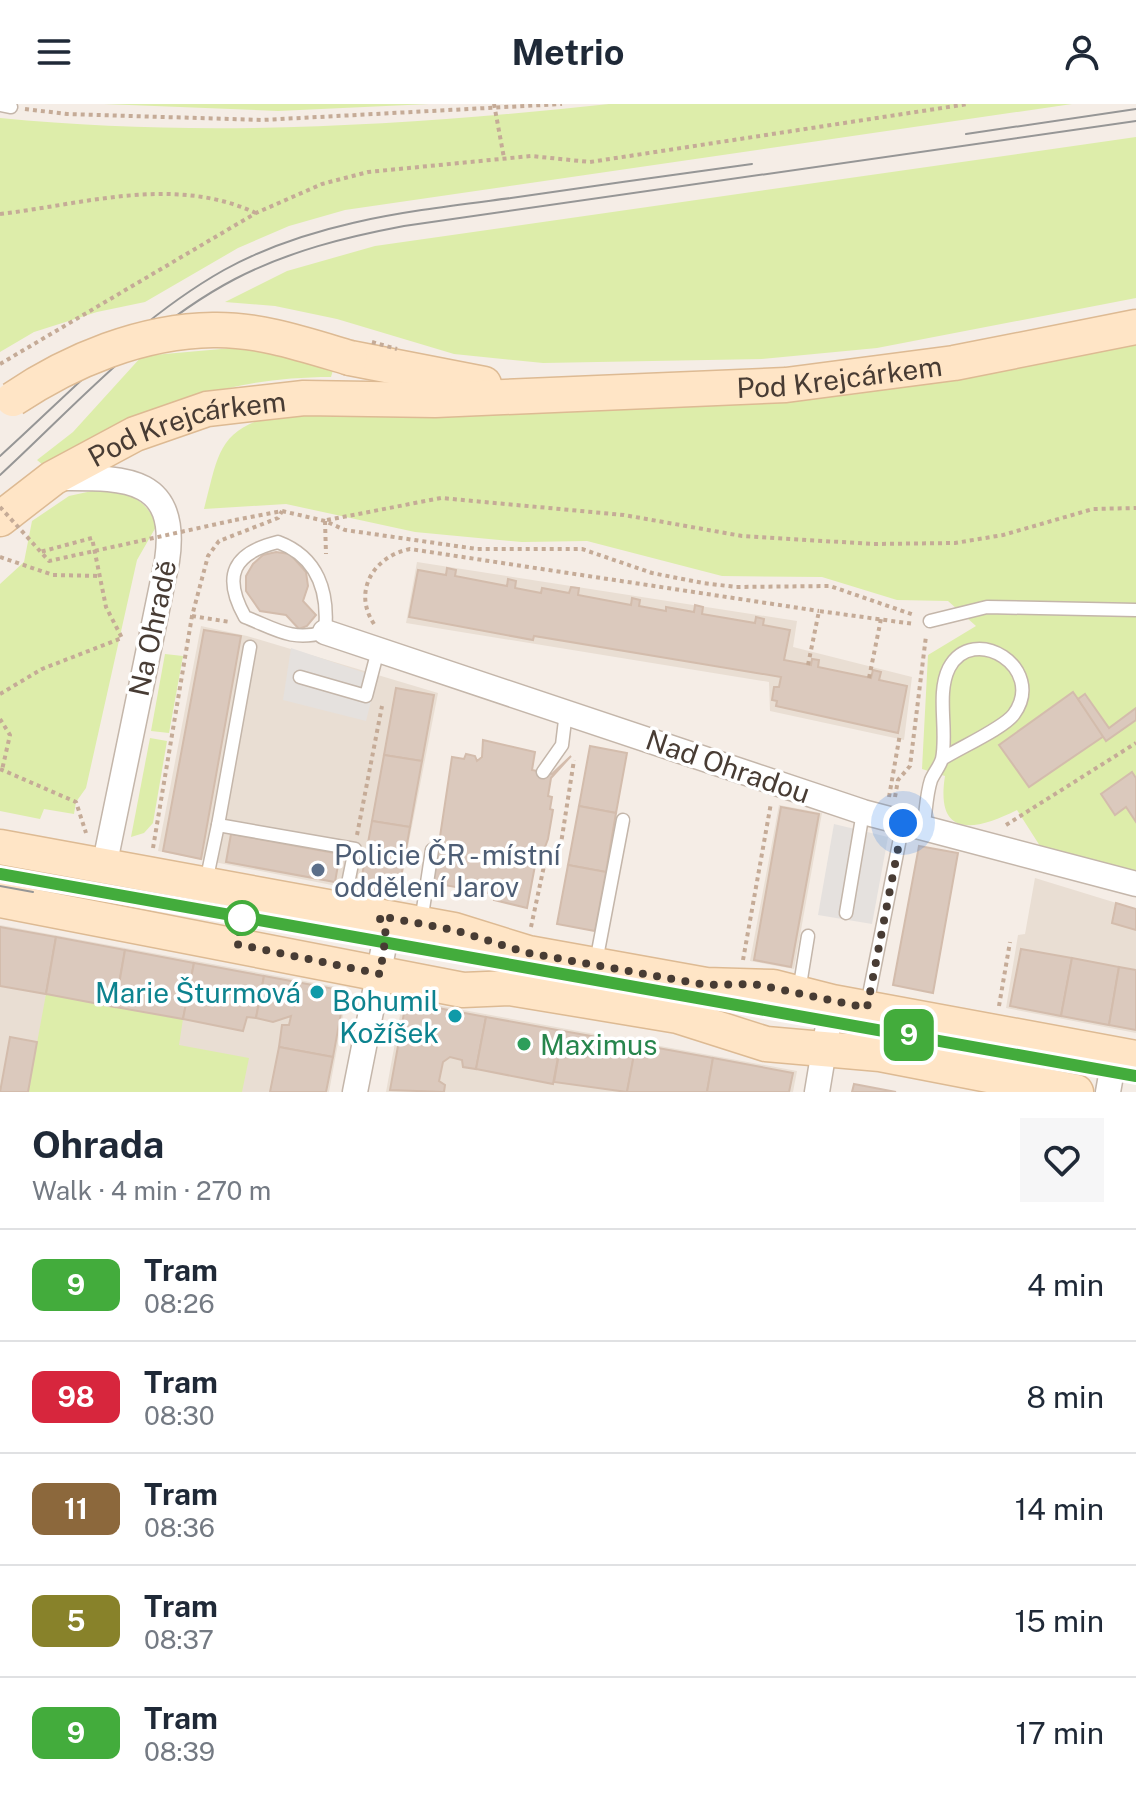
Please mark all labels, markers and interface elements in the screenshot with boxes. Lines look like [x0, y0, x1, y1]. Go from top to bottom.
icon: menu [32, 30, 76, 74]
icon: person [1060, 30, 1104, 74]
text: Metrio [512, 31, 624, 73]
street label: Pod Krejcárkem [736, 348, 944, 404]
street label: Pod Krejcárkem [82, 384, 287, 473]
street label: Na Ohradě [121, 557, 183, 699]
street label: Nad Ohradou [642, 723, 814, 809]
your location [883, 803, 923, 843]
place label: Policie ČR - místní oddělení Jarov [334, 838, 562, 903]
marker: Policie ČR - místní oddělení Jarov [309, 861, 327, 879]
unlabelled marker [225, 901, 259, 935]
place label: Marie Šturmová [95, 976, 301, 1009]
marker: Marie Šturmová [308, 983, 326, 1001]
place label: Bohumil Kožíšek [332, 984, 439, 1049]
marker: Bohumil Kožíšek [446, 1007, 464, 1025]
line badge: 9 [883, 1009, 935, 1061]
text: 9 [900, 1018, 918, 1051]
place label: Maximus [540, 1028, 657, 1061]
marker: Maximus [515, 1035, 533, 1053]
button: heart [1020, 1118, 1104, 1202]
text: Ohrada [32, 1122, 164, 1167]
text: Walk · 4 min · 270 m [32, 1175, 271, 1206]
text: Tram [144, 1252, 218, 1288]
text: 4 min [1027, 1267, 1104, 1303]
text: 9 [67, 1268, 85, 1301]
text: 08:26 [144, 1288, 215, 1319]
text: Tram [144, 1364, 218, 1400]
text: 8 min [1026, 1379, 1104, 1415]
text: 98 [57, 1380, 95, 1413]
text: 08:30 [144, 1400, 215, 1431]
text: Tram [144, 1476, 218, 1512]
text: 14 min [1015, 1491, 1104, 1527]
text: 11 [64, 1492, 88, 1525]
text: 08:36 [144, 1512, 215, 1543]
text: Tram [144, 1588, 218, 1624]
text: 15 min [1014, 1603, 1104, 1639]
text: 5 [67, 1604, 85, 1637]
text: 08:37 [144, 1624, 214, 1655]
text: Tram [144, 1700, 218, 1736]
text: 17 min [1016, 1715, 1104, 1751]
text: 9 [67, 1716, 85, 1749]
text: 08:39 [144, 1736, 215, 1767]

